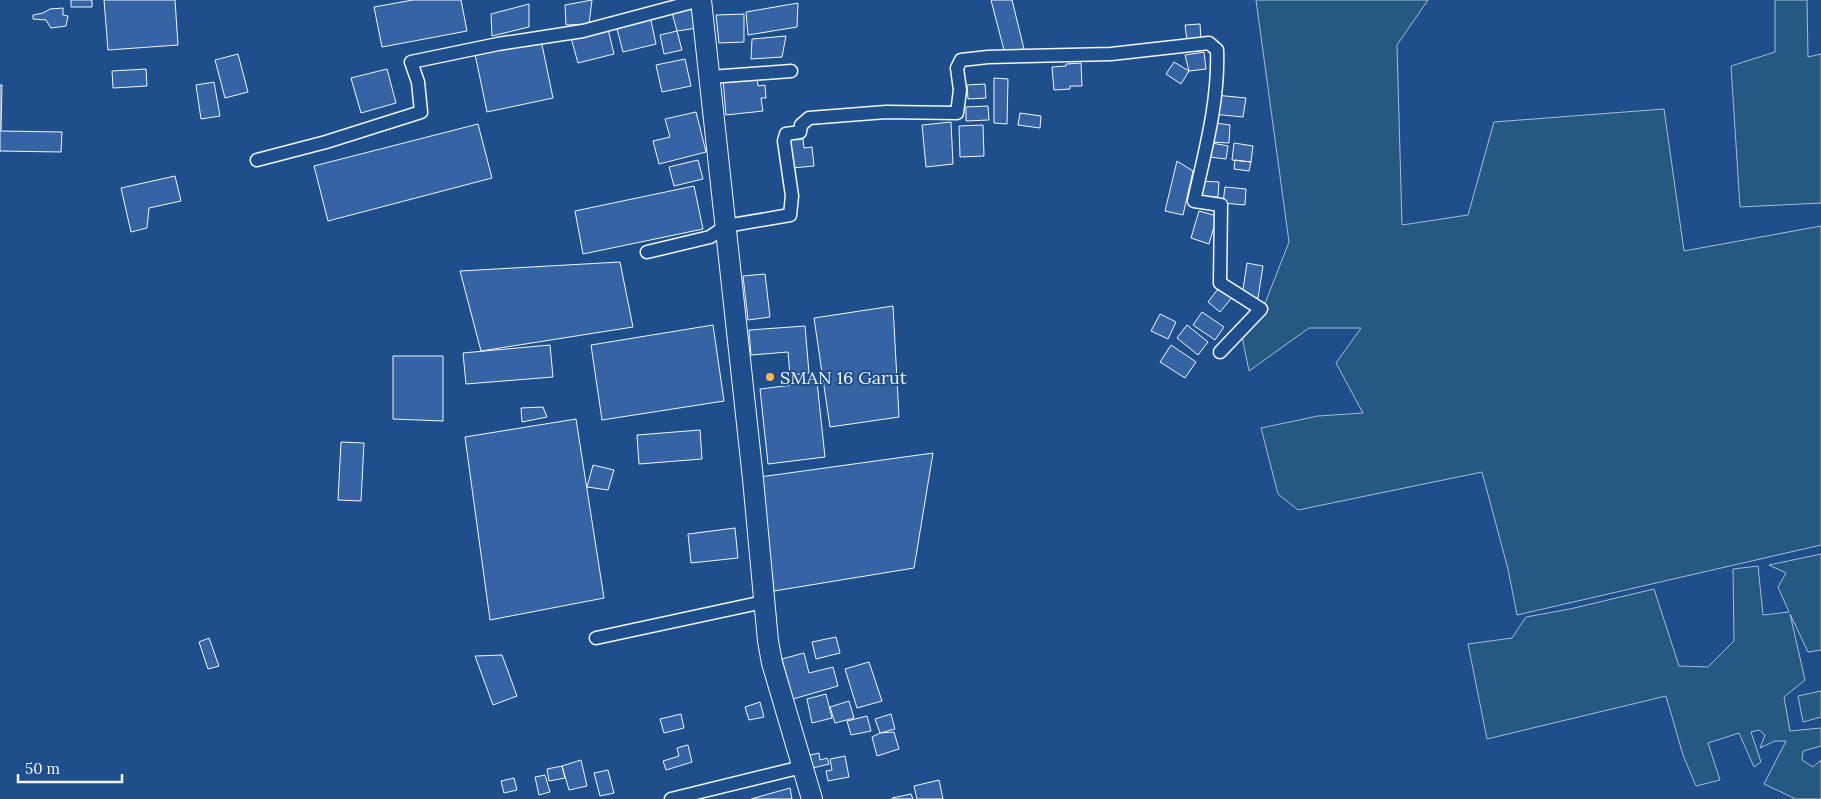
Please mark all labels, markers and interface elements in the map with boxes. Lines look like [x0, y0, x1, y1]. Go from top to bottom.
place label: SMAN 16 Garut [780, 366, 907, 389]
marker: SMAN 16 Garut [764, 371, 776, 383]
scale bar [18, 752, 121, 784]
text: 50 m [25, 759, 60, 778]

